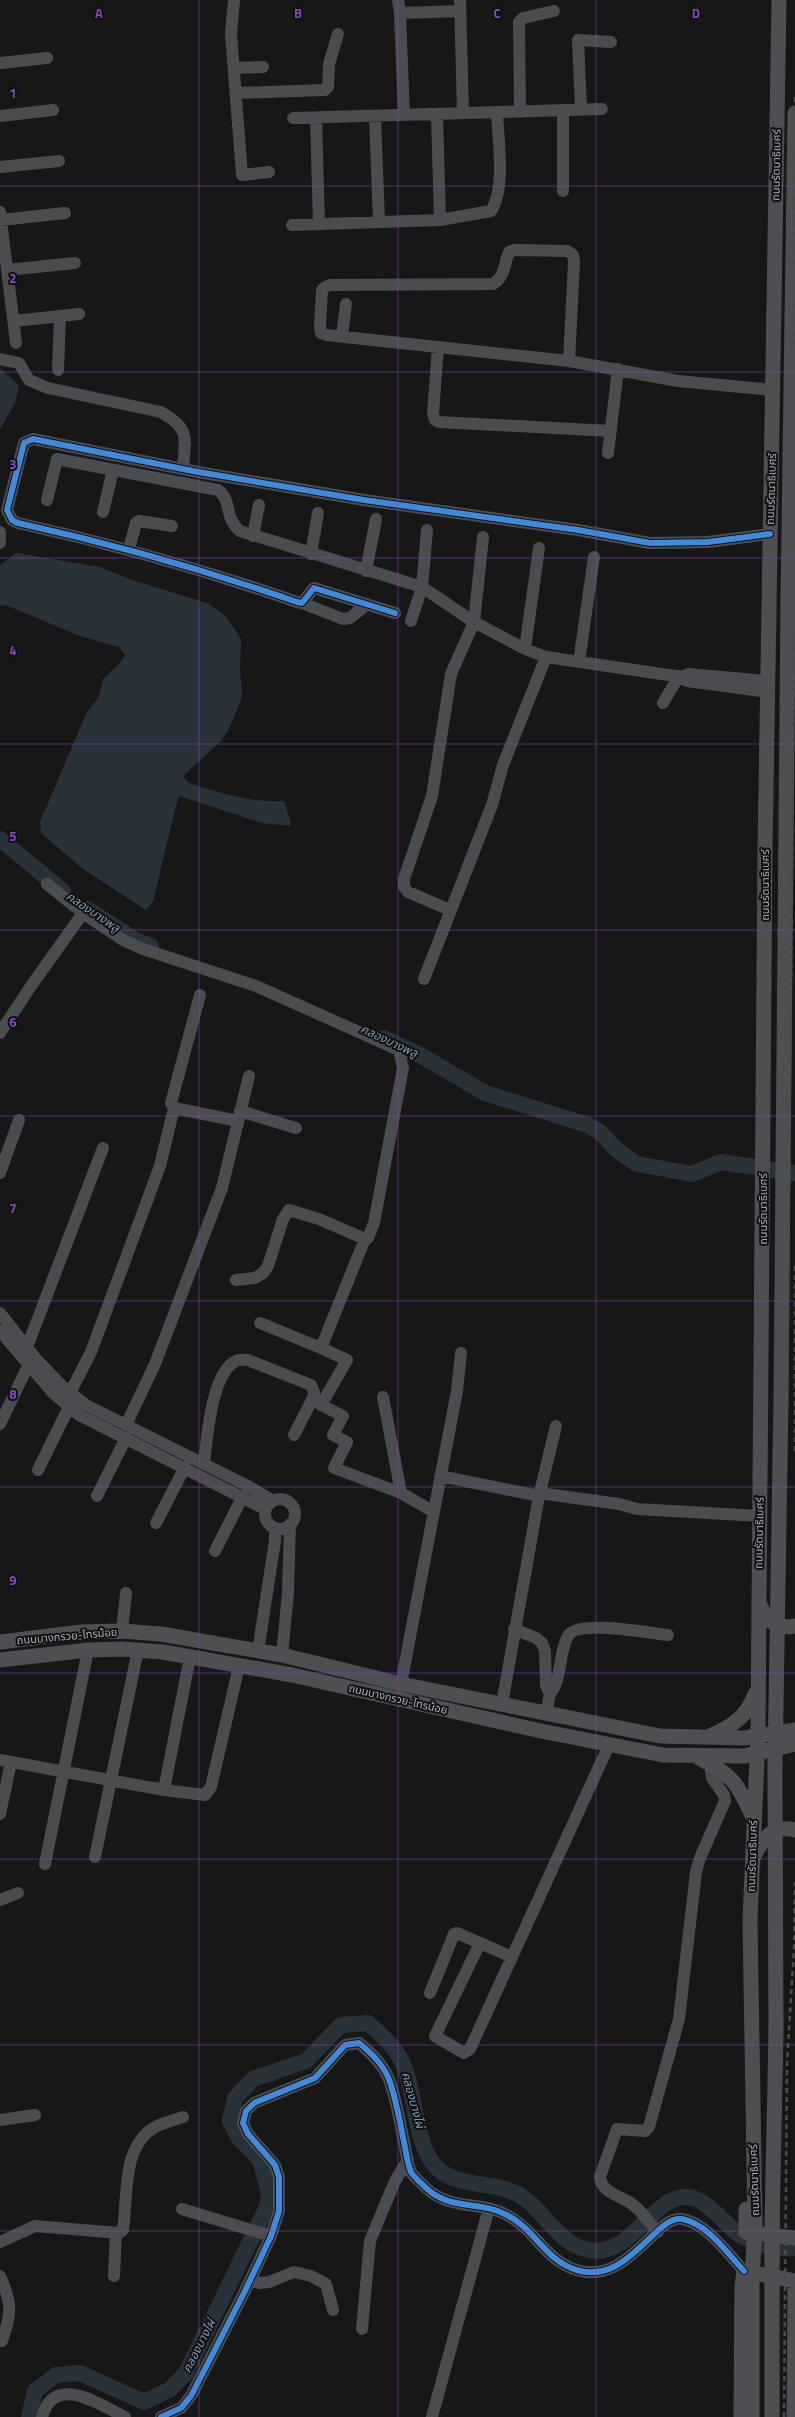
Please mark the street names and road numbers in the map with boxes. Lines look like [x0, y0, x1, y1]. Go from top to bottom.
street label: ถนนรัตนาธิเบศร์ [767, 128, 785, 201]
street label: ถนนรัตนาธิเบศร์ [762, 452, 780, 525]
street label: ถนนรัตนาธิเบศร์ [757, 849, 773, 921]
street label: ถนนรัตนาธิเบศร์ [755, 1173, 771, 1245]
street label: ถนนรัตนาธิเบศร์ [750, 1496, 768, 1569]
street label: ถนนบางกรวย-ไทรน้อย [16, 1624, 118, 1648]
street label: ถนนบางกรวย-ไทรน้อย [347, 1680, 449, 1718]
street label: ถนนรัตนาธิเบศร์ [743, 1819, 761, 1892]
street label: ถนนรัตนาธิเบศร์ [745, 2143, 763, 2216]

